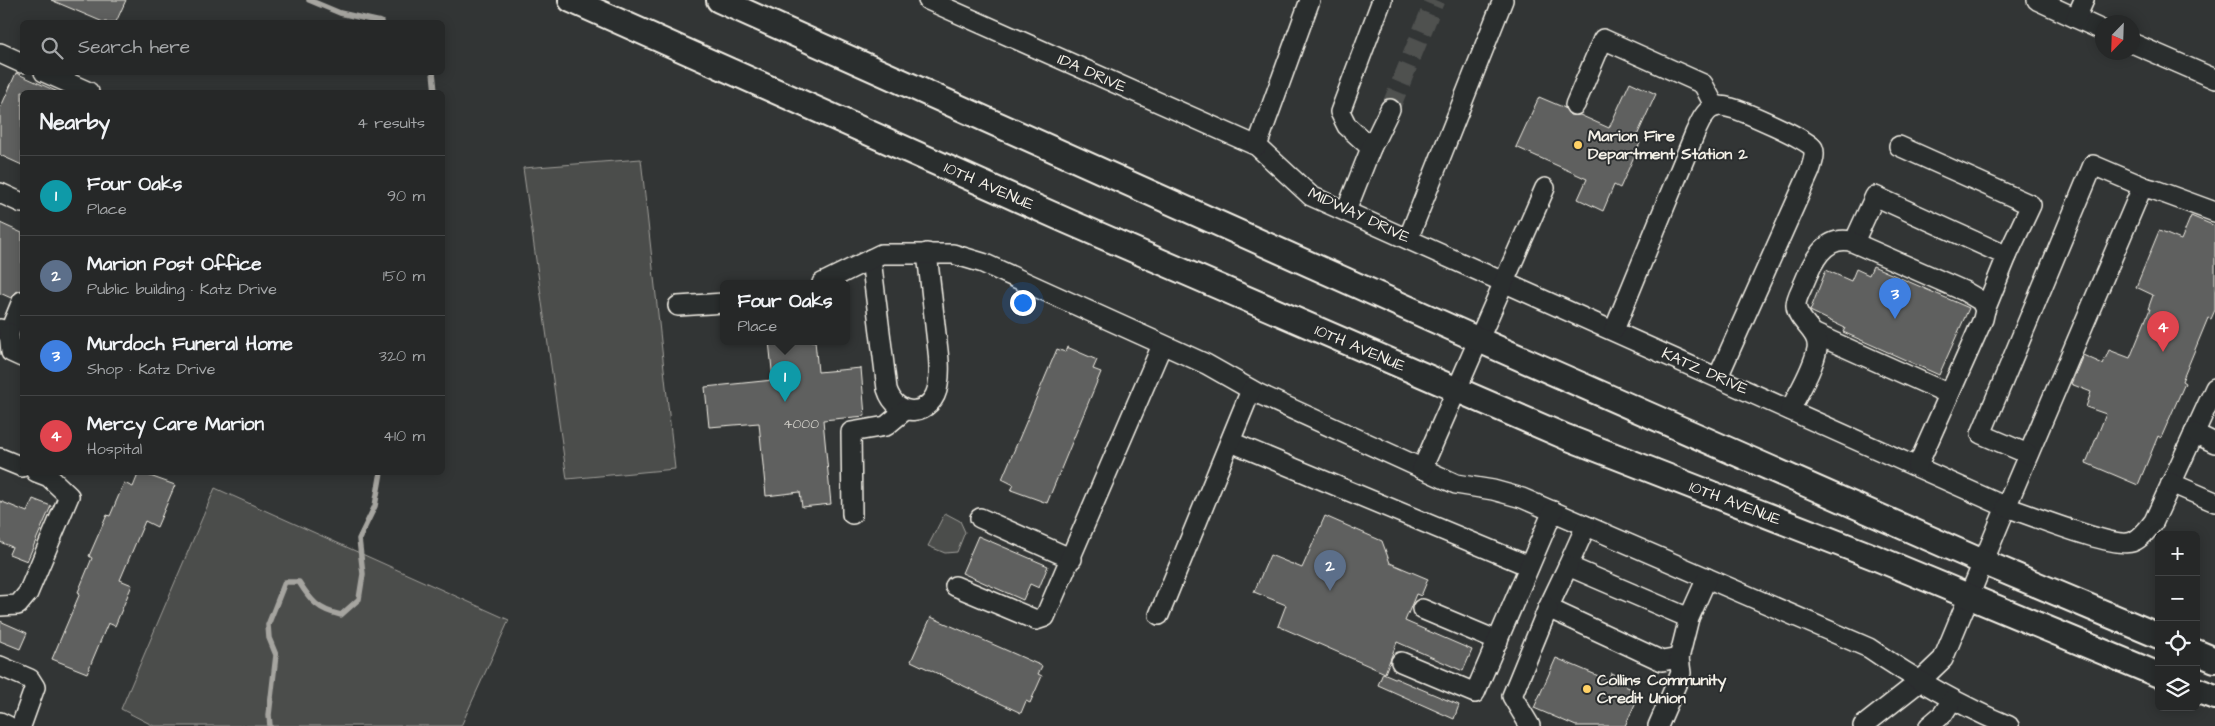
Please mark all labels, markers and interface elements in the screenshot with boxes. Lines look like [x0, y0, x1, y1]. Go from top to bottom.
north arrow [2095, 15, 2140, 60]
search box [20, 20, 445, 75]
icon: search [38, 34, 66, 62]
text: Search here [78, 34, 190, 61]
street label: IDA DRIVE [1054, 48, 1130, 98]
text: Nearby [40, 108, 110, 137]
text: 4 results [357, 112, 425, 134]
place label: Marion Fire Department Station 2 [1588, 125, 1749, 165]
marker: Marion Fire Department Station 2 [1572, 139, 1584, 151]
street label: 10TH AVENUE [940, 156, 1038, 216]
text: Four Oaks [87, 171, 182, 198]
street label: MIDWAY DRIVE [1305, 182, 1414, 248]
text: 1 [55, 185, 57, 207]
text: 90 m [387, 185, 425, 207]
text: Place [87, 198, 127, 220]
text: Marion Post Office [87, 251, 262, 278]
text: 2 [51, 265, 61, 287]
text: 150 m [383, 265, 425, 287]
text: Public building · Katz Drive [87, 278, 277, 300]
pin: 3 [1879, 278, 1911, 319]
popup [720, 280, 850, 345]
text: Four Oaks [737, 288, 833, 315]
your location [1010, 290, 1036, 316]
pin: 4 [2147, 311, 2179, 352]
text: Place [737, 315, 777, 337]
street label: 10TH AVENUE [1311, 319, 1409, 377]
text: Murdoch Funeral Home [87, 331, 293, 358]
street label: KATZ DRIVE [1658, 342, 1752, 400]
text: 3 [52, 345, 60, 367]
text: 320 m [379, 345, 425, 367]
text: Shop · Katz Drive [87, 358, 215, 380]
pin: 1 [769, 361, 801, 402]
text: Mercy Care Marion [87, 411, 264, 438]
house number: 4000 [783, 414, 819, 434]
text: 4 [51, 425, 61, 447]
text: 410 m [383, 425, 425, 447]
text: Hospital [87, 438, 142, 460]
street label: 10TH AVENUE [1686, 475, 1784, 531]
map controls [2155, 531, 2200, 711]
button: + [2155, 531, 2200, 576]
pin: 2 [1314, 550, 1346, 591]
button: − [2155, 576, 2200, 621]
button: locate [2155, 621, 2200, 666]
button: layers [2155, 666, 2200, 711]
place label: Collins Community Credit Union [1597, 669, 1726, 709]
marker: Collins Community Credit Union [1581, 683, 1593, 695]

